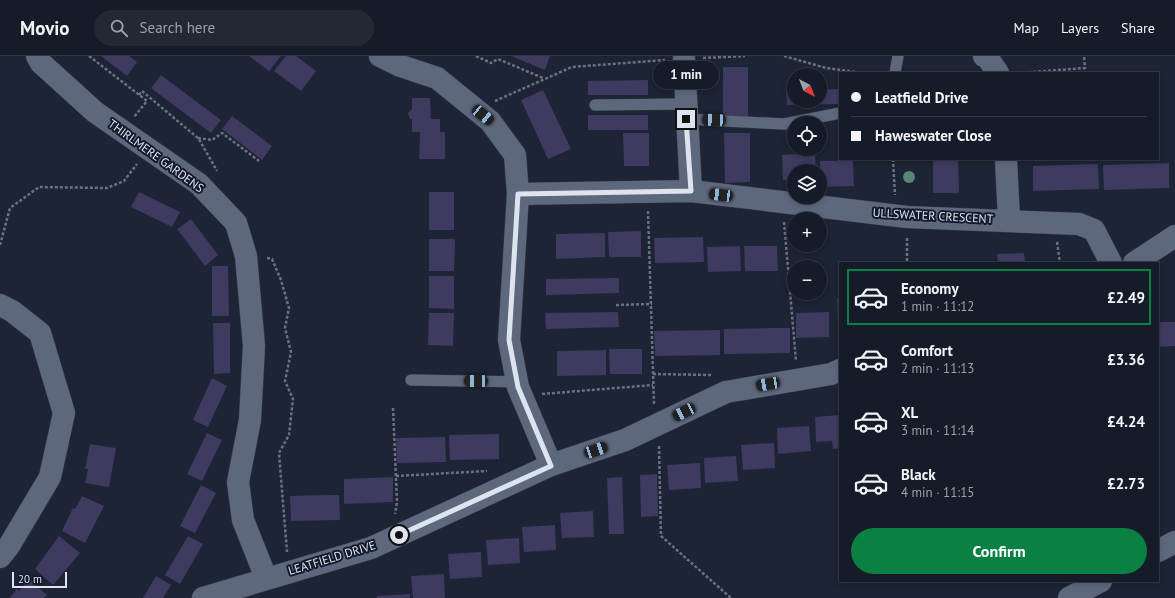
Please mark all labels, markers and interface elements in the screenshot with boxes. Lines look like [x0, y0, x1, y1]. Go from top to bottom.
search box [94, 10, 374, 46]
text: Movio [20, 16, 70, 40]
icon: search [108, 17, 130, 39]
text: Search here [140, 18, 215, 37]
text: Map [1013, 19, 1039, 37]
text: Layers [1061, 19, 1099, 37]
text: Share [1121, 19, 1155, 37]
callout: 1 min [653, 61, 719, 89]
text: 1 min [670, 66, 702, 83]
north arrow [787, 68, 827, 108]
map controls [787, 68, 827, 300]
text: Leatfield Drive [875, 88, 968, 107]
car [470, 103, 496, 127]
route end [677, 110, 695, 128]
car [702, 114, 726, 126]
street label: THIRLMERE GARDENS [106, 116, 207, 195]
button: locate [787, 116, 827, 156]
text: Haweswater Close [875, 126, 992, 145]
button: layers [787, 164, 827, 204]
car [708, 188, 734, 202]
street label: ULLSWATER CRESCENT [872, 205, 994, 226]
button: + [787, 212, 827, 252]
button: − [787, 260, 827, 300]
icon: car [853, 279, 889, 315]
text: Economy [901, 279, 959, 298]
text: £2.49 [1107, 288, 1145, 307]
text: 1 min · 11:12 [901, 298, 974, 315]
icon: car [853, 341, 889, 377]
text: Comfort [901, 341, 953, 360]
text: £3.36 [1107, 350, 1145, 369]
text: 2 min · 11:13 [901, 360, 974, 377]
car [464, 375, 488, 387]
car [755, 376, 781, 392]
car [671, 401, 697, 423]
icon: car [853, 403, 889, 439]
text: XL [901, 403, 918, 422]
text: £4.24 [1107, 412, 1145, 431]
text: 3 min · 11:14 [901, 422, 974, 439]
car [583, 440, 609, 460]
icon: car [853, 465, 889, 501]
text: Black [901, 465, 936, 484]
text: £2.73 [1107, 474, 1145, 493]
text: 4 min · 11:15 [901, 484, 974, 501]
route start [390, 526, 408, 544]
button: Confirm [851, 528, 1147, 574]
street label: LEATFIELD DRIVE [286, 537, 377, 578]
scale bar [12, 570, 67, 589]
text: 20 m [18, 572, 42, 586]

